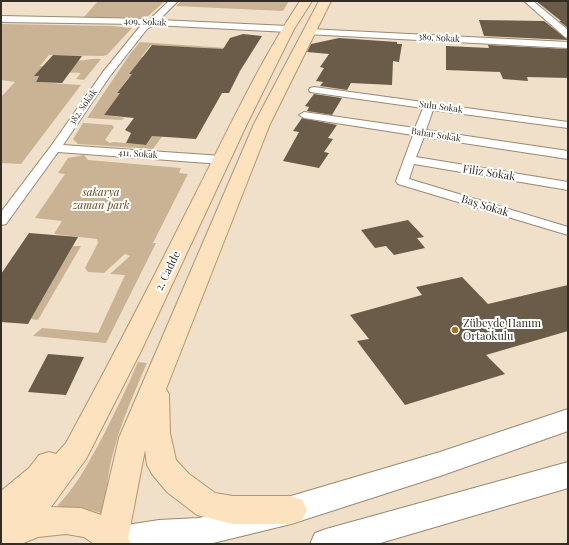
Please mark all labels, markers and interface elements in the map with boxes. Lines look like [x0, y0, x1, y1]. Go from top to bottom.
street label: 409. Sokak [123, 16, 167, 28]
street label: 389. Sokak [418, 32, 460, 44]
street label: 382. Sokak [67, 87, 99, 127]
street label: Sulu Sokak [418, 99, 464, 115]
street label: Bahar Sokak [410, 126, 462, 144]
street label: 411. Sokak [118, 147, 158, 161]
street label: Filiz Sokak [462, 162, 516, 184]
park label: sakarya zaman park [73, 186, 129, 212]
street label: Baş Sokak [459, 192, 511, 220]
street label: 2. Cadde [153, 249, 183, 293]
place label: Zübeyde Hanım Ortaokulu [463, 317, 541, 343]
marker: Zübeyde Hanım Ortaokulu [450, 325, 460, 335]

